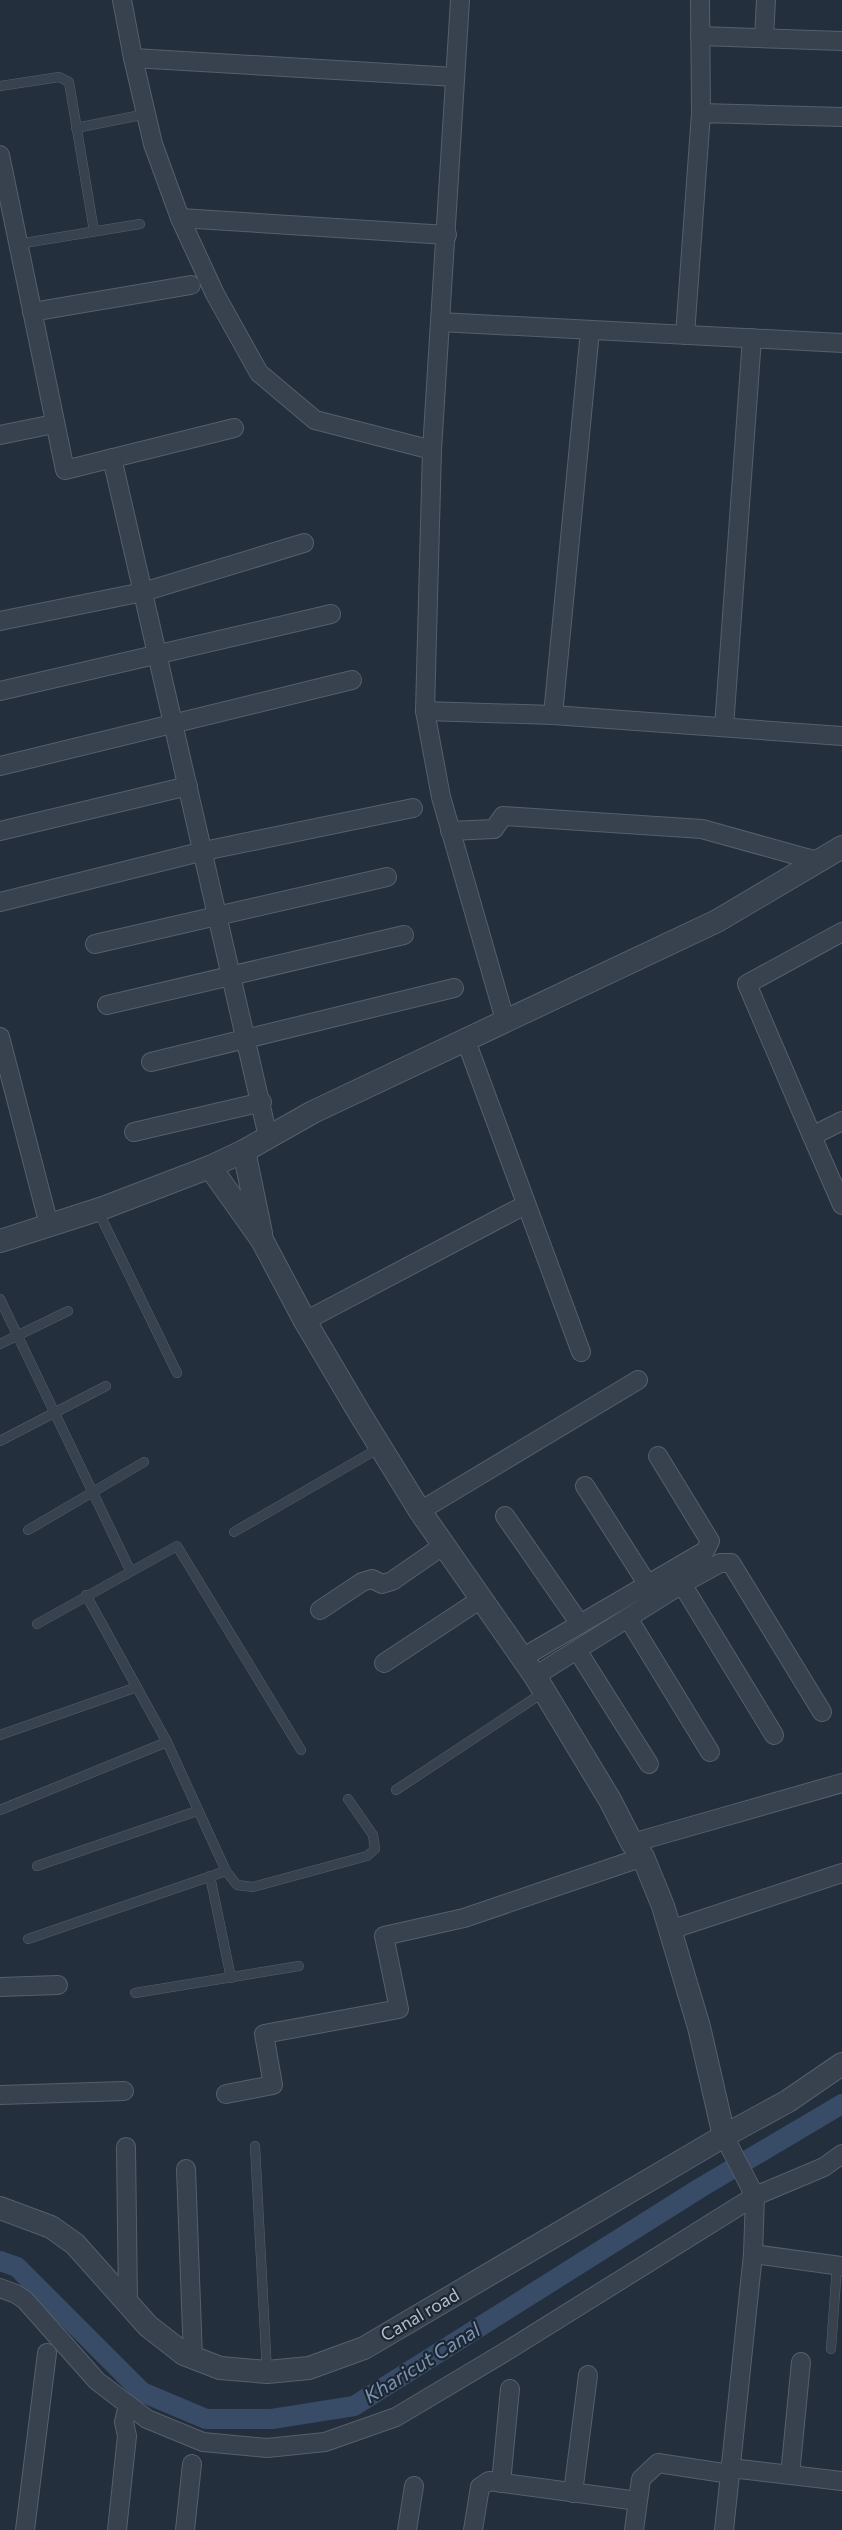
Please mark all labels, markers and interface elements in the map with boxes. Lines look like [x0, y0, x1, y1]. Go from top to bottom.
street label: Canal road [376, 2283, 463, 2345]
water label: Kharicut Canal [359, 2316, 485, 2407]

